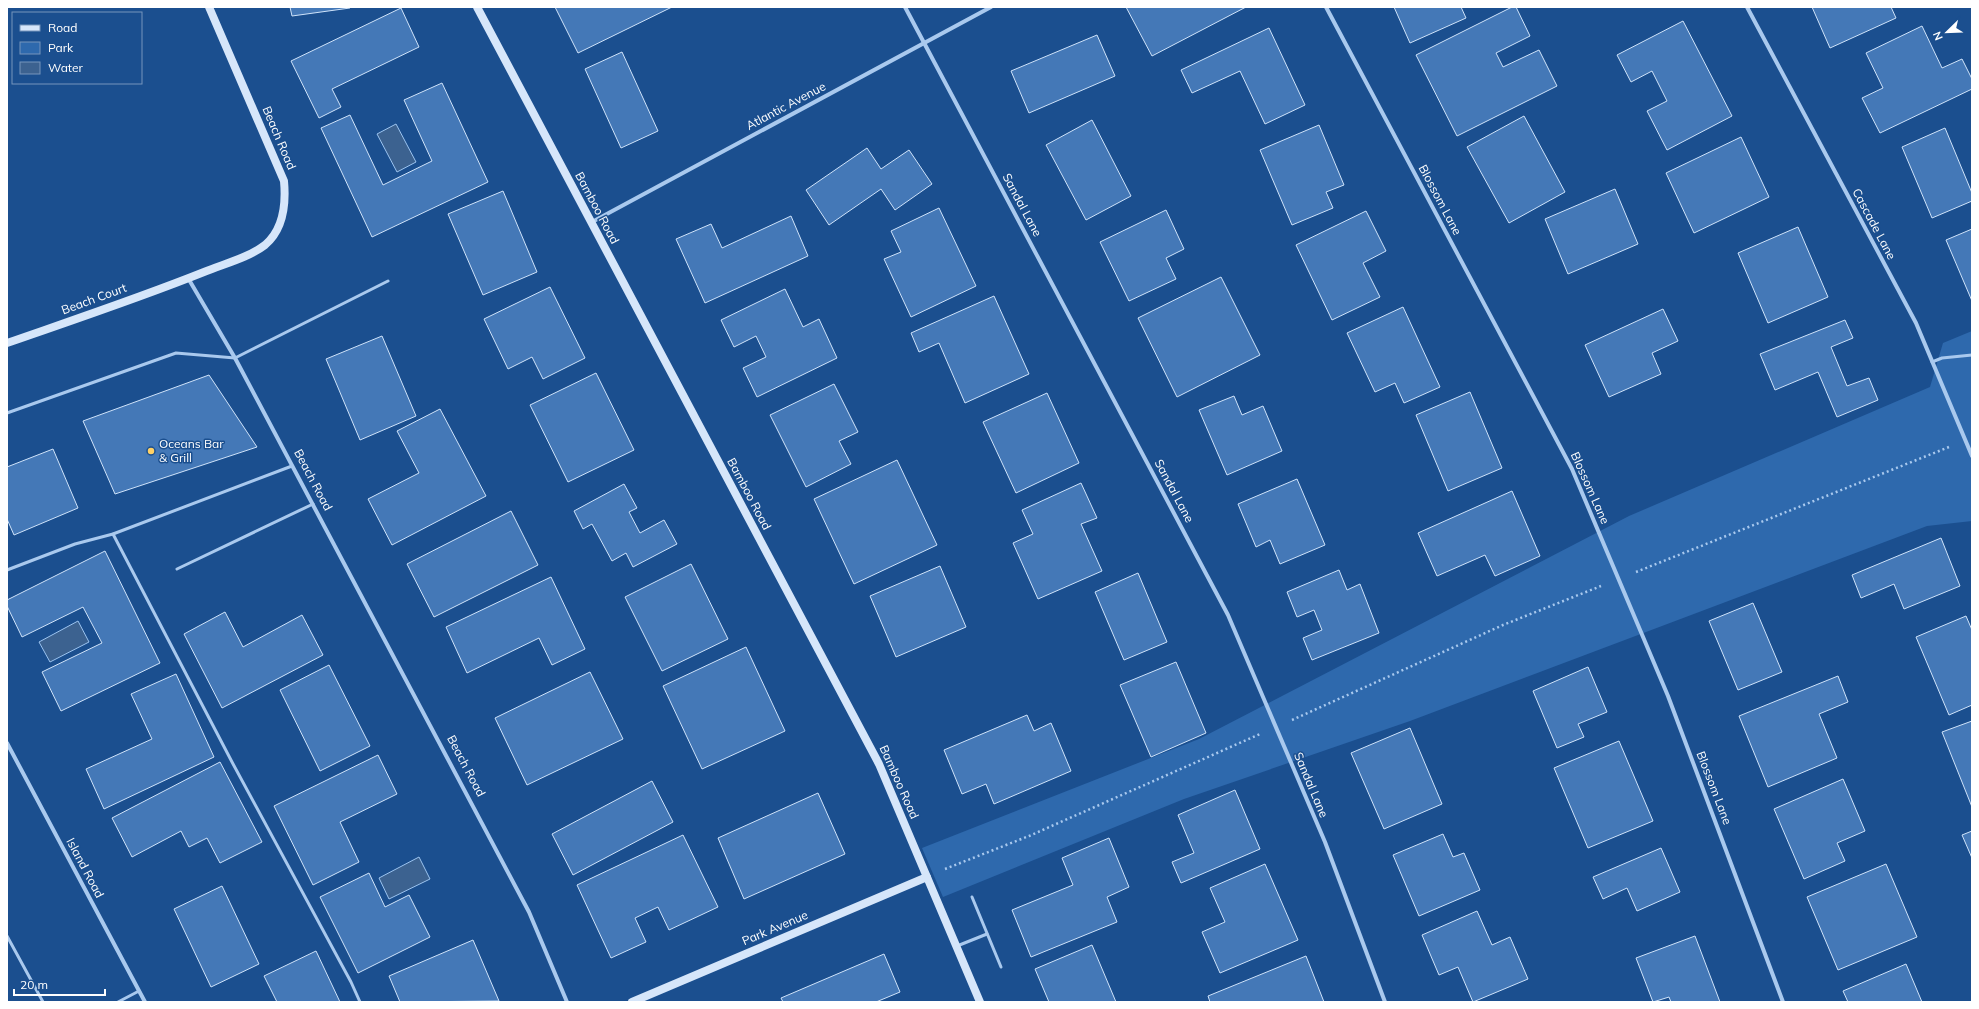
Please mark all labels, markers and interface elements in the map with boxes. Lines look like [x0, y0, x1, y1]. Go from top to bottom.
legend [12, 12, 142, 84]
north arrow [1927, 12, 1967, 52]
text: Road [48, 20, 77, 35]
text: N [1930, 29, 1946, 42]
text: Park [48, 40, 74, 55]
text: Water [48, 60, 84, 75]
street label: Atlantic Avenue [743, 78, 828, 133]
street label: Beach Road [259, 104, 300, 172]
street label: Blossom Lane [1416, 162, 1465, 238]
street label: Bamboo Road [572, 169, 623, 246]
street label: Sandal Lane [1000, 171, 1045, 239]
street label: Cascade Lane [1849, 186, 1899, 262]
street label: Beach Court [59, 280, 129, 317]
place label: Oceans Bar & Grill [159, 436, 224, 465]
marker: Oceans Bar & Grill [146, 446, 156, 456]
street label: Beach Road [291, 446, 336, 513]
street label: Blossom Lane [1568, 449, 1613, 526]
street label: Bamboo Road [724, 455, 775, 532]
street label: Sandal Lane [1152, 457, 1197, 525]
street label: Beach Road [444, 732, 489, 799]
street label: Bamboo Road [876, 742, 922, 821]
street label: Blossom Lane [1694, 749, 1735, 827]
street label: Sandal Lane [1291, 750, 1332, 820]
street label: Island Road [63, 835, 108, 900]
street label: Park Avenue [740, 907, 810, 948]
scale bar [14, 971, 105, 997]
text: 20 m [20, 977, 48, 992]

